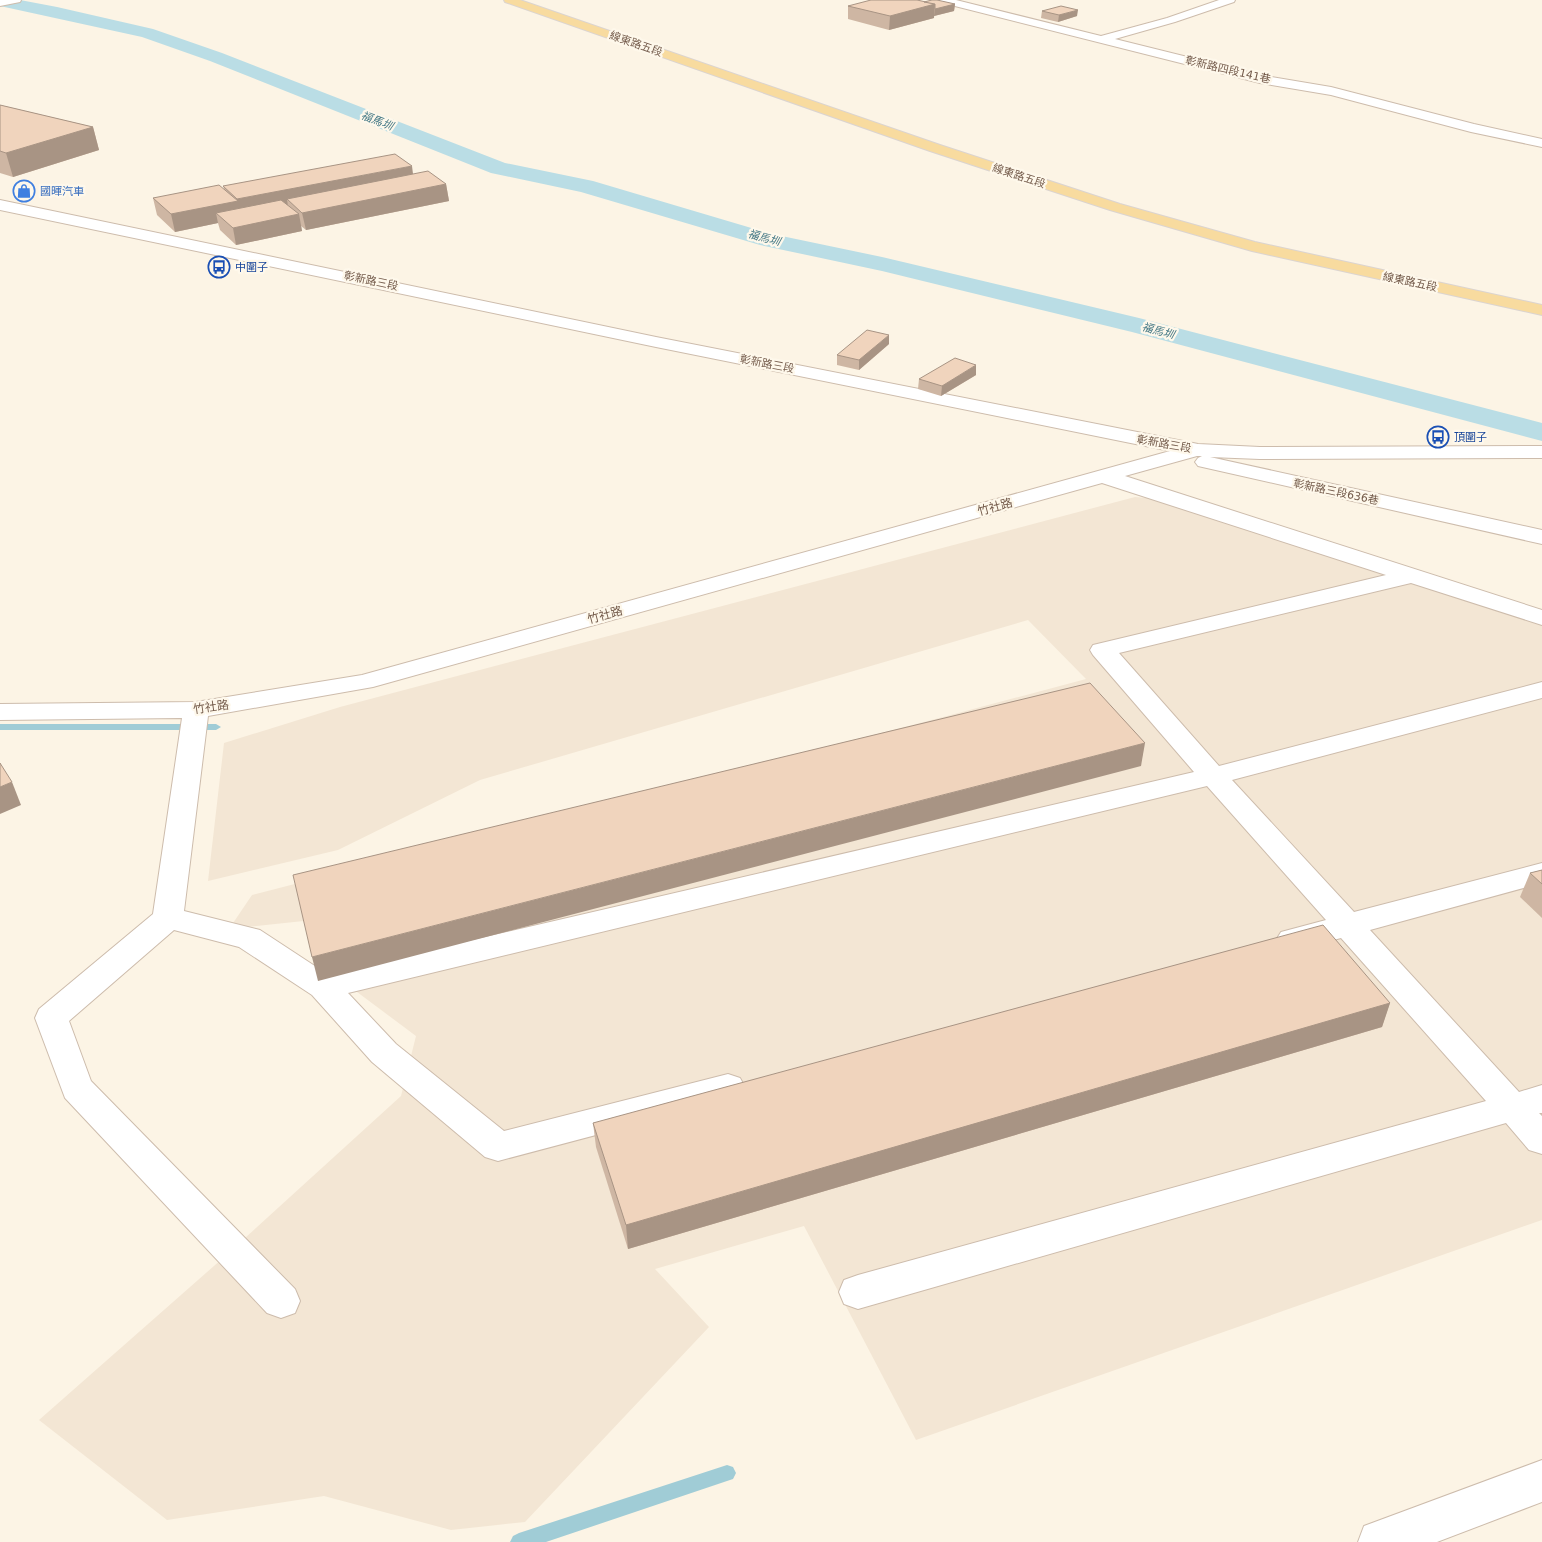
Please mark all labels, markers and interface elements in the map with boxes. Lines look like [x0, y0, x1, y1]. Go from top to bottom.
street label: 線東路五段 [608, 29, 664, 59]
street label: 彰新路四段141巷 [1184, 54, 1272, 86]
water label: 福馬圳 [359, 109, 397, 134]
street label: 線東路五段 [991, 161, 1047, 191]
shop icon: 國暉汽車 [12, 179, 36, 203]
place label: 國暉汽車 [40, 185, 84, 198]
water label: 福馬圳 [746, 227, 784, 249]
bus stop icon: 中圍子 [207, 255, 231, 279]
place label: 中圍子 [235, 261, 268, 274]
street label: 彰新路三段 [343, 269, 399, 293]
street label: 線東路五段 [1382, 270, 1438, 294]
water label: 福馬圳 [1140, 320, 1178, 342]
street label: 彰新路三段 [739, 352, 795, 376]
bus stop icon: 頂圍子 [1426, 425, 1450, 449]
place label: 頂圍子 [1454, 431, 1487, 444]
street label: 彰新路三段 [1136, 433, 1192, 455]
street label: 彰新路三段636巷 [1292, 477, 1380, 507]
street label: 竹社路 [976, 496, 1014, 518]
street label: 竹社路 [586, 604, 624, 626]
street label: 竹社路 [192, 698, 230, 716]

